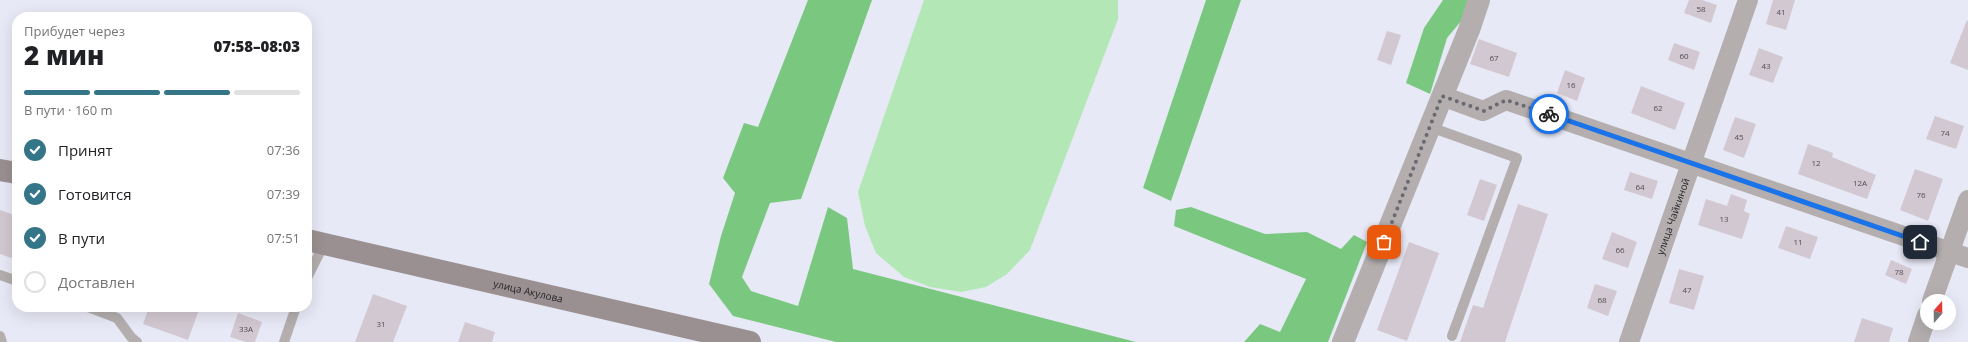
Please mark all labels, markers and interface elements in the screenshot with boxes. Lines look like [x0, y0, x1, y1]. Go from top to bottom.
house number: 58 [1696, 3, 1706, 14]
house number: 41 [1776, 6, 1786, 17]
text: Прибудет через [24, 22, 125, 40]
text: 07:58–08:03 [214, 36, 300, 56]
text: 2 мин [24, 37, 104, 73]
house number: 60 [1679, 50, 1689, 61]
house number: 67 [1489, 52, 1499, 63]
house number: 43 [1761, 60, 1771, 71]
house number: 16 [1566, 79, 1576, 90]
courier [1529, 94, 1569, 134]
text: В пути · 160 m [24, 101, 113, 119]
house number: 62 [1653, 102, 1663, 113]
icon: bike [1538, 103, 1560, 125]
house number: 74 [1940, 127, 1950, 138]
house number: 45 [1734, 131, 1744, 142]
icon: check [24, 139, 46, 161]
text: Принят [58, 140, 113, 160]
text: 07:36 [267, 141, 300, 159]
house number: 12 [1811, 157, 1821, 168]
street label: улица Чайкиной [1653, 176, 1693, 257]
house number: 12А [1853, 177, 1868, 188]
house number: 64 [1635, 181, 1645, 192]
icon: check [24, 183, 46, 205]
text: Готовится [58, 184, 132, 204]
text: 07:39 [267, 185, 300, 203]
house number: 76 [1916, 189, 1926, 200]
house number: 13 [1719, 213, 1729, 224]
pin [1367, 225, 1401, 259]
pin [1903, 225, 1937, 259]
icon: check [24, 227, 46, 249]
text: В пути [58, 228, 105, 248]
text: 07:51 [267, 229, 300, 247]
icon: bag [1373, 231, 1395, 253]
icon: home [1909, 231, 1931, 253]
house number: 11 [1793, 236, 1803, 247]
house number: 66 [1615, 244, 1625, 255]
house number: 78 [1894, 266, 1904, 277]
text: Доставлен [58, 272, 135, 292]
street label: улица Акулова [492, 276, 564, 306]
house number: 47 [1682, 284, 1692, 295]
house number: 68 [1597, 294, 1607, 305]
north arrow [1920, 294, 1956, 330]
map controls [1920, 294, 1956, 330]
house number: 31 [376, 318, 386, 329]
house number: 33А [239, 323, 254, 334]

